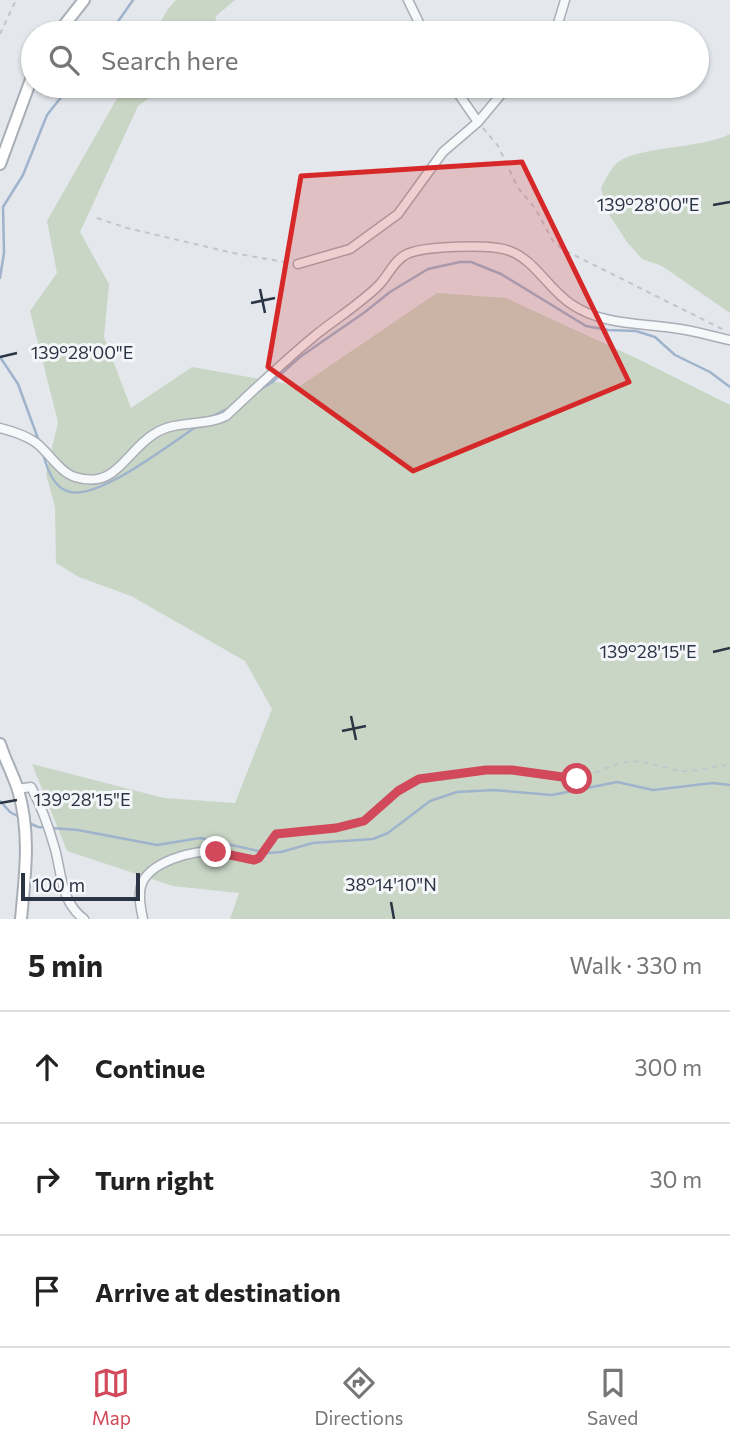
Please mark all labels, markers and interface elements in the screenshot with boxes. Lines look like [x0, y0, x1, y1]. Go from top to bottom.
search box [21, 21, 709, 98]
icon: search [45, 41, 83, 79]
text: Search here [101, 44, 239, 75]
text: 139°28'00"E [597, 193, 699, 215]
text: 139°28'00"E [31, 341, 133, 363]
text: 139°28'15"E [599, 640, 697, 662]
route start [561, 763, 592, 794]
text: 139°28'15"E [33, 788, 131, 810]
route end [200, 836, 231, 867]
scale bar [21, 870, 140, 902]
text: 100 m [32, 873, 85, 896]
text: 38°14'10"N [345, 873, 437, 895]
text: 5 min [28, 946, 103, 983]
text: Walk · 330 m [570, 951, 702, 979]
icon: ahead [28, 1048, 66, 1086]
text: Continue [95, 1052, 205, 1083]
text: 300 m [634, 1053, 702, 1081]
icon: right [28, 1160, 66, 1198]
text: Turn right [95, 1164, 214, 1195]
text: 30 m [649, 1165, 702, 1193]
icon: arrive [28, 1272, 66, 1310]
text: Arrive at destination [95, 1276, 341, 1307]
tab: Map [92, 1364, 131, 1429]
tab: Directions [314, 1364, 404, 1429]
tab: Saved [587, 1364, 638, 1429]

